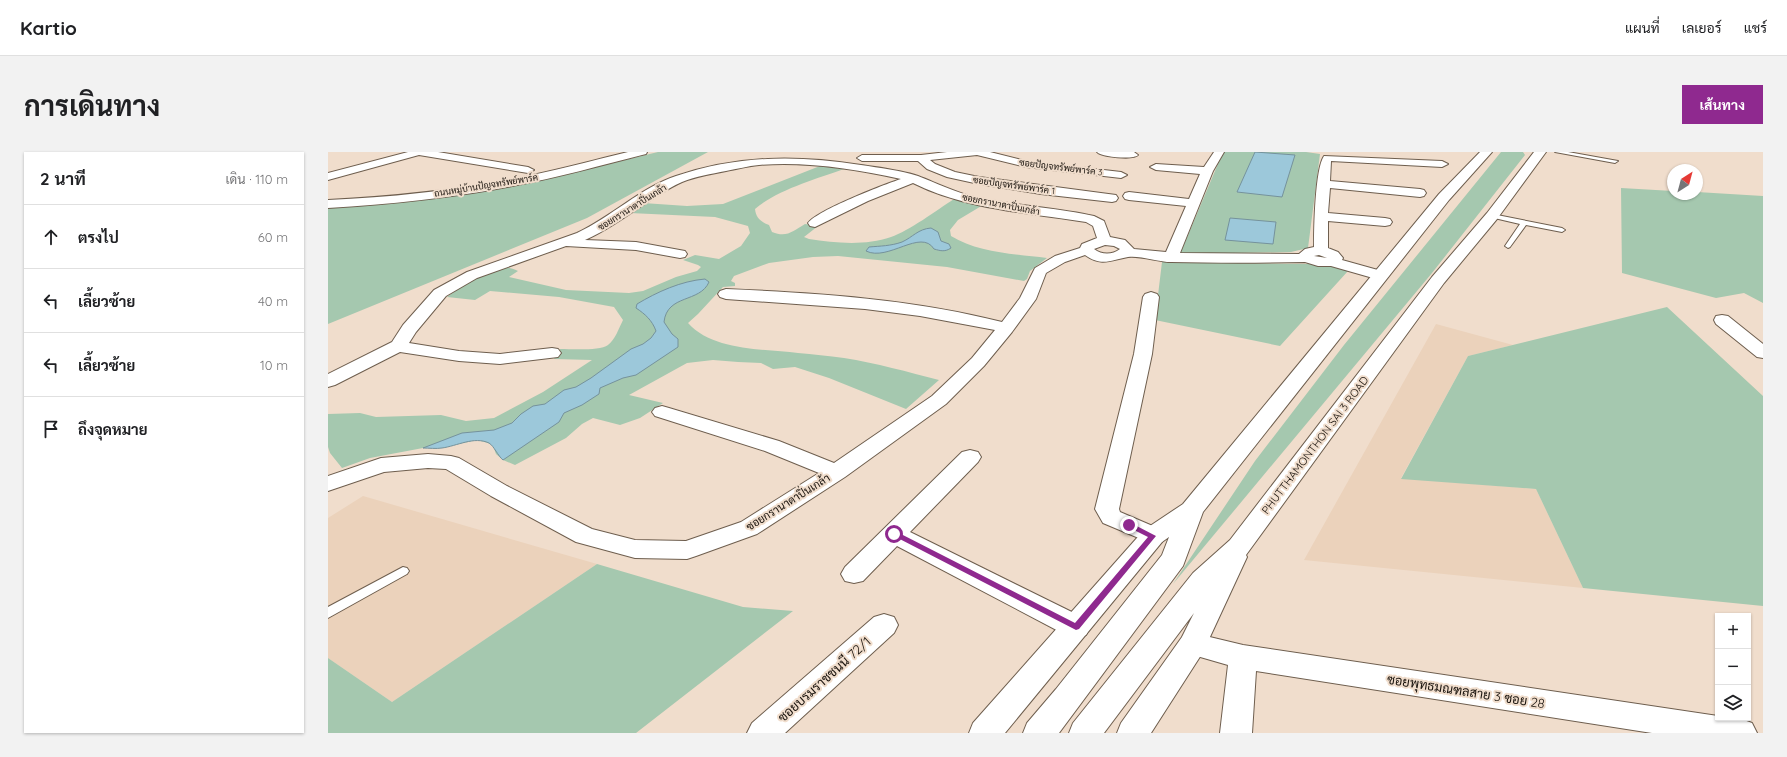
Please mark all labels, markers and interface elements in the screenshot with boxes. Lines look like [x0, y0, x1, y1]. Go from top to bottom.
text: Kartio [20, 16, 77, 40]
text: แผนที่ [1625, 19, 1660, 37]
text: เลเยอร์ [1682, 19, 1722, 37]
text: แชร์ [1744, 19, 1767, 37]
button: เส้นทาง [1682, 85, 1763, 124]
text: การเดินทาง [24, 88, 160, 123]
street label: ซอยปัญจทรัพย์พาร์ค 3 [1019, 156, 1104, 178]
north arrow [1667, 164, 1703, 200]
text: 2 นาที [40, 168, 86, 189]
text: เดิน · 110 m [226, 171, 288, 187]
street label: ถนนหมู่บ้านปัญจทรัพย์พาร์ค [433, 171, 539, 200]
street label: ซอยปัญจทรัพย์พาร์ค 1 [972, 174, 1056, 196]
street label: ซอยกรานาดาปิ่นเกล้า [594, 179, 668, 233]
street label: ซอยกรานาดาปิ่นเกล้า [961, 189, 1041, 217]
icon: ahead [40, 226, 62, 248]
text: ตรงไป [78, 228, 119, 247]
text: 60 m [258, 229, 288, 245]
icon: left [40, 290, 62, 312]
text: เลี้ยวซ้าย [78, 292, 135, 311]
text: 40 m [258, 293, 288, 309]
icon: left [40, 354, 62, 376]
text: เลี้ยวซ้าย [78, 356, 135, 375]
text: 10 m [260, 357, 288, 373]
street label: PHUTTHAMONTHON SAI 3 ROAD [1259, 373, 1371, 517]
icon: arrive [40, 418, 62, 440]
text: ถึงจุดหมาย [78, 420, 148, 439]
street label: ซอยกรานาดาปิ่นเกล้า [742, 468, 833, 533]
route end [1120, 516, 1138, 534]
route start [885, 525, 903, 543]
map controls [1715, 613, 1751, 721]
button: + [1715, 613, 1751, 649]
street label: ซอยบรมราชชนนี 72/1 [774, 632, 874, 725]
button: − [1715, 649, 1751, 685]
street label: ซอยพุทธมณฑลสาย 3 ซอย 28 [1386, 671, 1546, 713]
button: layers [1715, 685, 1751, 721]

